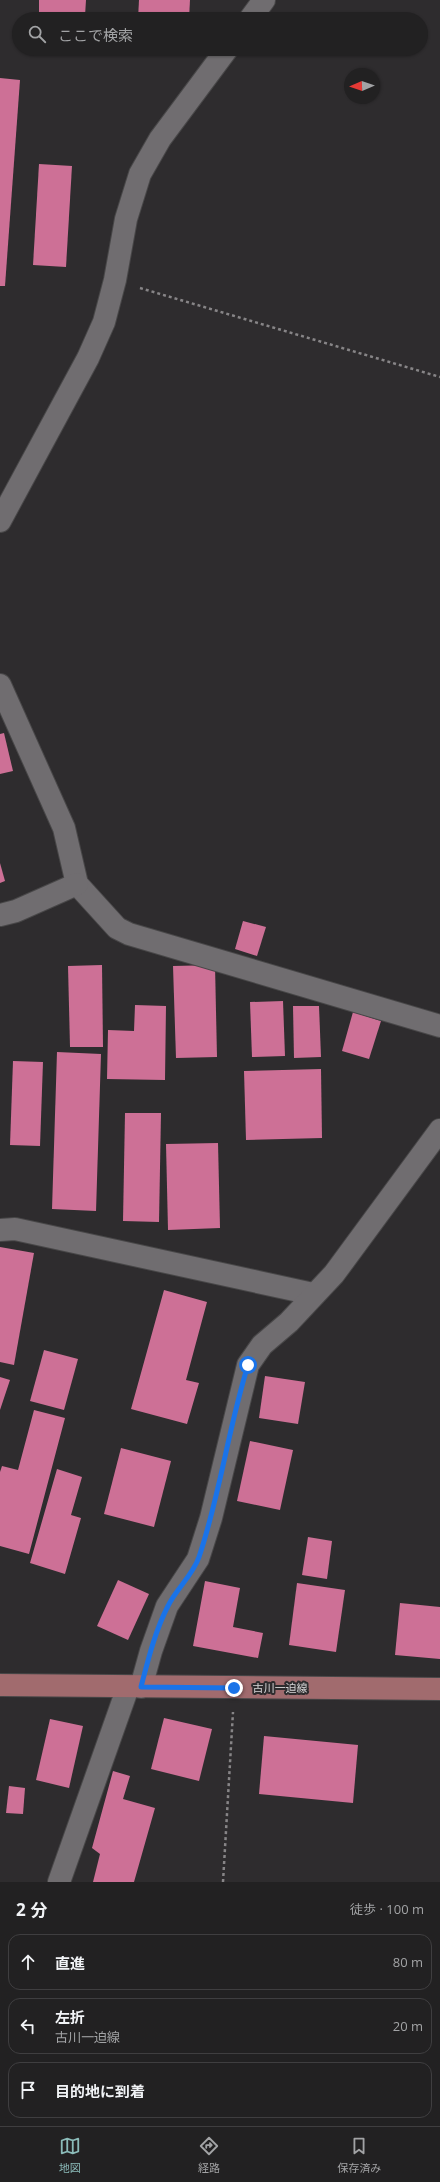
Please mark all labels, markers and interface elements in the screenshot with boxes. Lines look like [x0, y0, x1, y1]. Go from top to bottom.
search box [12, 12, 428, 56]
icon: search [26, 23, 48, 45]
text: ここで検索 [58, 25, 133, 45]
north arrow [344, 68, 380, 104]
route start [239, 1356, 257, 1374]
route end [225, 1679, 243, 1697]
street label: 古川一迫線 [253, 1680, 308, 1695]
text: 2 分 [16, 1898, 47, 1921]
text: 徒歩 · 100 m [350, 1900, 424, 1918]
icon: ahead [17, 1951, 39, 1973]
text: 直進 [55, 1953, 85, 1973]
text: 80 m [393, 1953, 423, 1971]
text: 左折 [55, 2007, 85, 2027]
icon: left [17, 2015, 39, 2037]
text: 20 m [393, 2017, 423, 2035]
text: 古川一迫線 [55, 2028, 120, 2046]
icon: arrive [17, 2079, 39, 2101]
text: 目的地に到着 [55, 2081, 145, 2101]
tab: 地図 [59, 2135, 81, 2175]
tab: 経路 [198, 2135, 220, 2175]
tab: 保存済み [337, 2135, 381, 2175]

